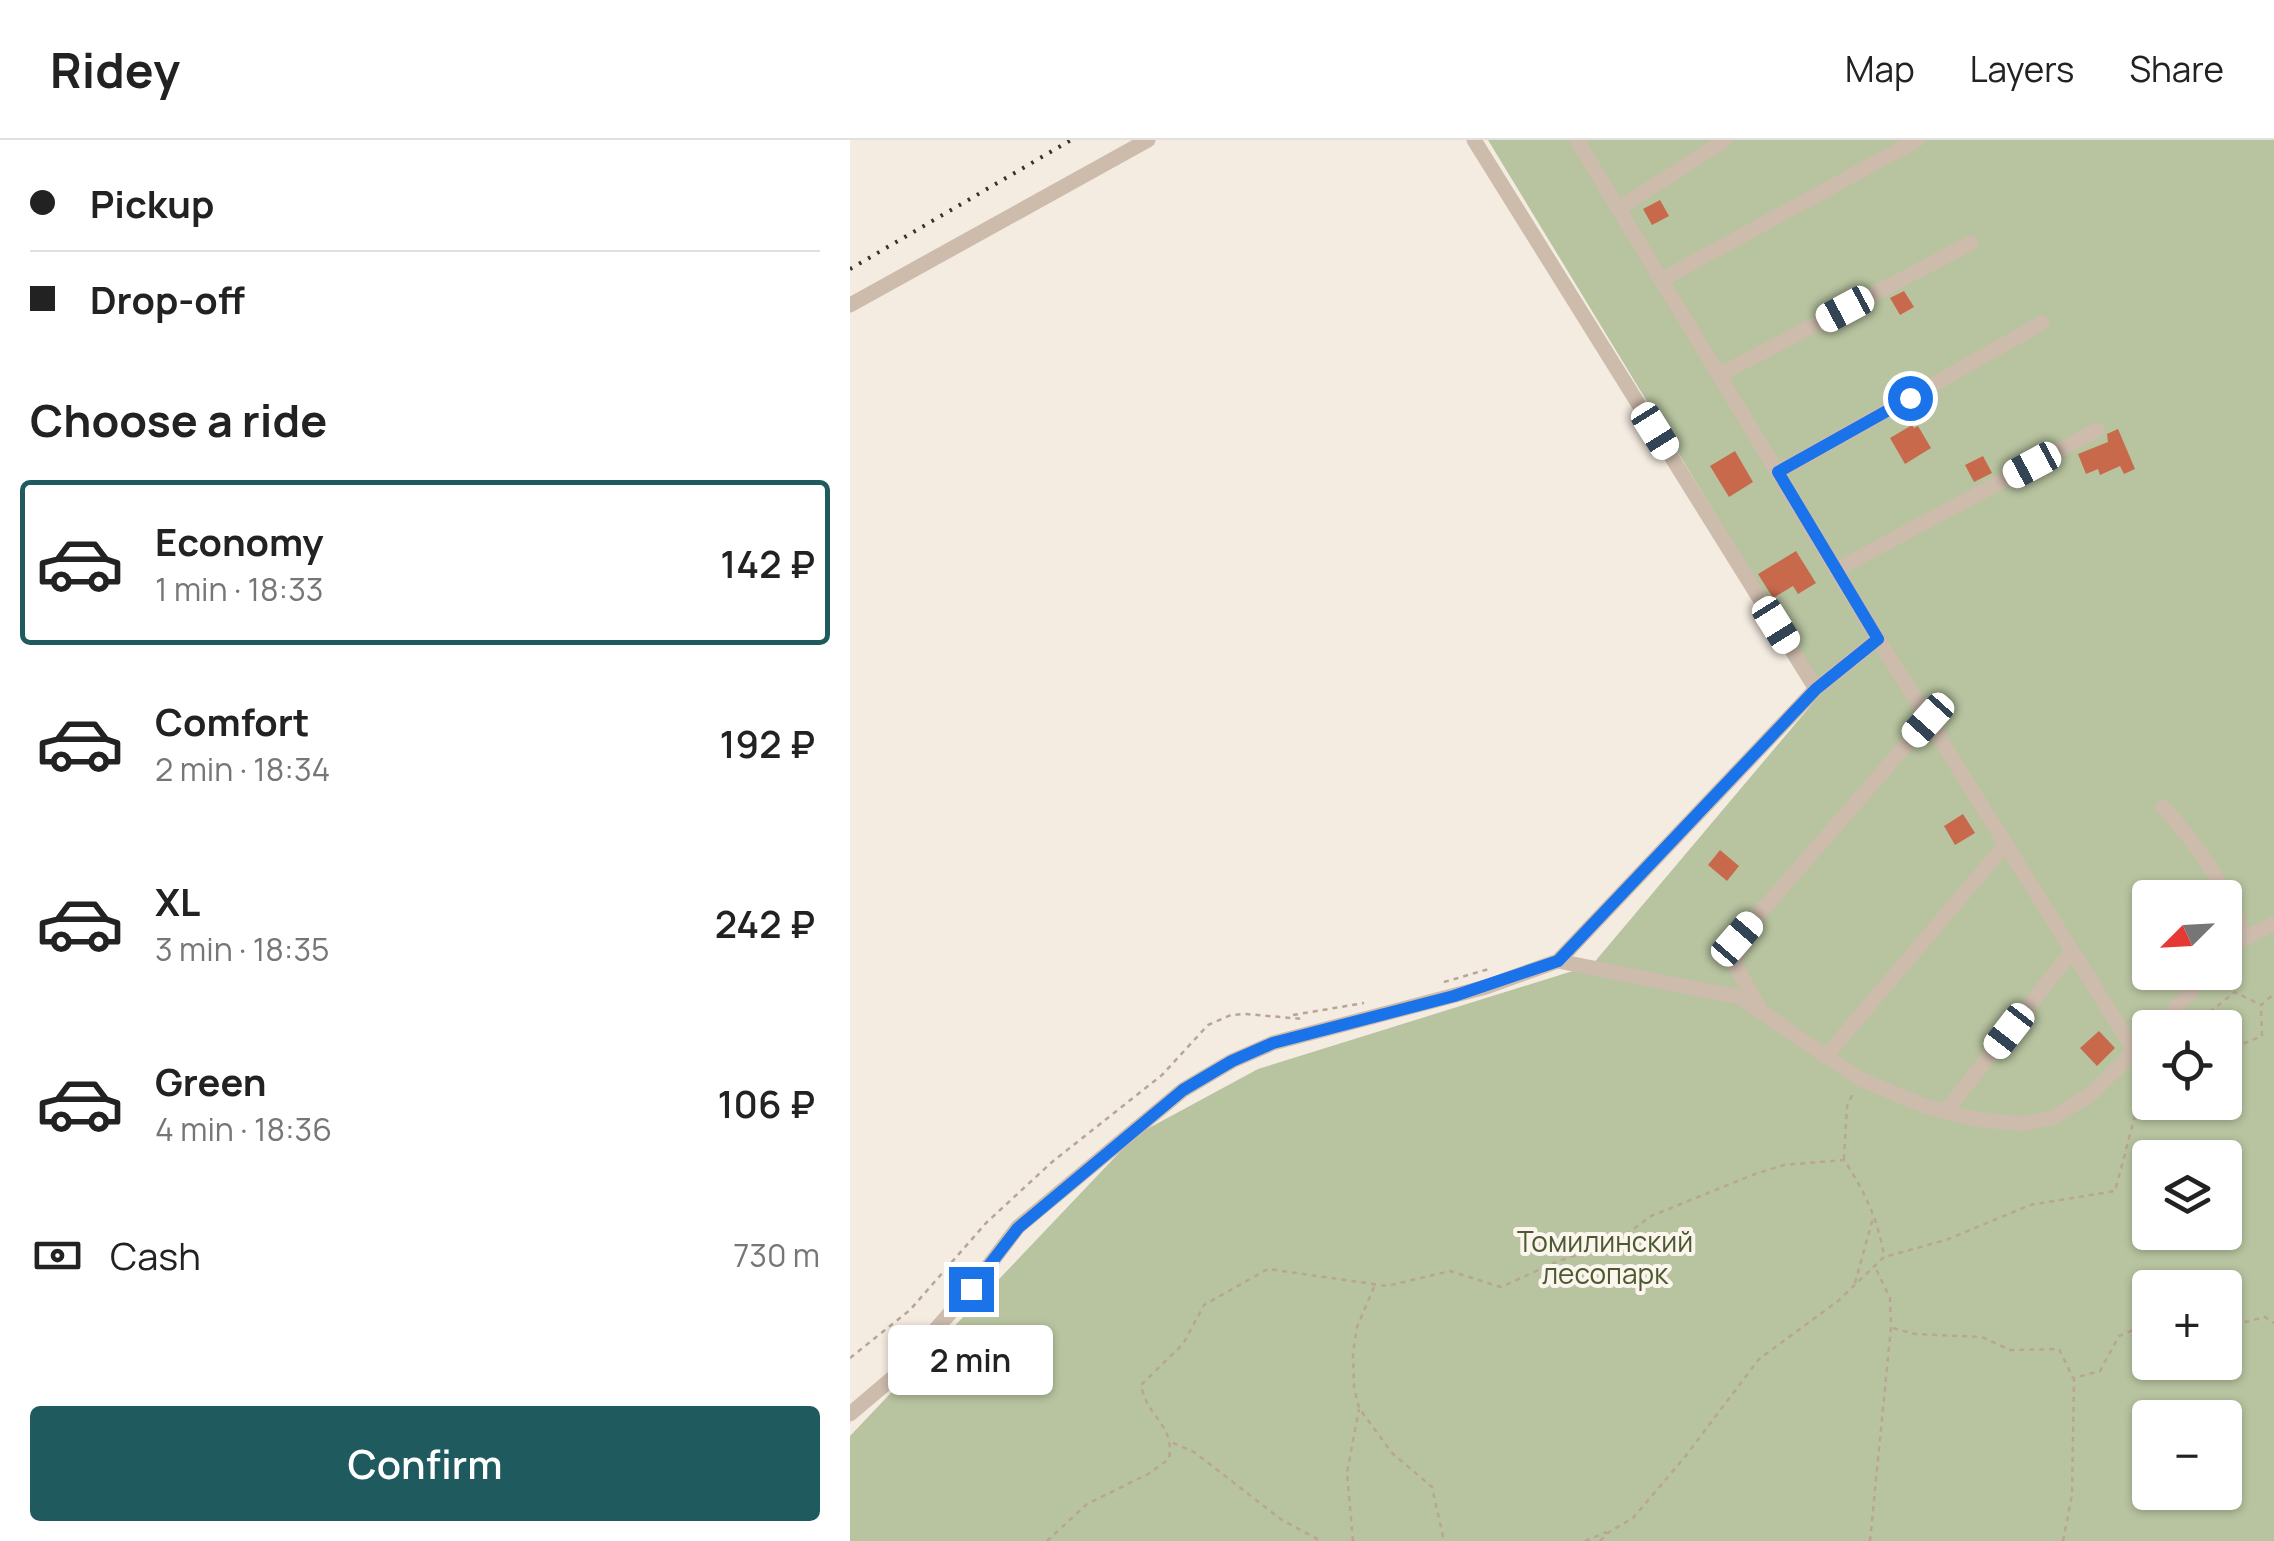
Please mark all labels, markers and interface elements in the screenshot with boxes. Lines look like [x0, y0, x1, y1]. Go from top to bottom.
text: Ridey [50, 37, 180, 102]
text: Map [1845, 45, 1915, 93]
text: Layers [1970, 45, 2074, 93]
text: Share [2129, 45, 2224, 93]
text: Pickup [90, 177, 214, 229]
text: Drop-off [90, 273, 245, 325]
car [1811, 282, 1879, 336]
route start [1888, 376, 1933, 421]
text: Choose a ride [30, 389, 327, 451]
car [1626, 398, 1684, 464]
car [1998, 438, 2066, 492]
text: Economy [155, 515, 324, 567]
icon: car [35, 518, 125, 608]
text: 142 ₽ [720, 537, 815, 589]
text: 1 min · 18:33 [155, 567, 324, 611]
car [1747, 592, 1805, 658]
car [1897, 688, 1959, 752]
text: Comfort [155, 695, 309, 747]
icon: car [35, 698, 125, 788]
text: 192 ₽ [720, 717, 815, 769]
text: 2 min · 18:34 [155, 747, 331, 791]
text: XL [155, 875, 200, 927]
icon: car [35, 878, 125, 968]
north arrow [2132, 880, 2242, 990]
map controls [2132, 880, 2242, 1510]
text: 242 ₽ [715, 897, 815, 949]
car [1706, 907, 1768, 971]
text: 3 min · 18:35 [155, 927, 330, 971]
car [1979, 998, 2039, 1064]
button: locate [2132, 1010, 2242, 1120]
text: Green [155, 1055, 267, 1107]
icon: car [35, 1058, 125, 1148]
text: 106 ₽ [717, 1077, 815, 1129]
text: 4 min · 18:36 [155, 1107, 332, 1151]
button: layers [2132, 1140, 2242, 1250]
park label: Томилинский лесопарк [1517, 1222, 1693, 1292]
icon: cash [30, 1228, 85, 1283]
text: Cash [110, 1229, 201, 1281]
text: 730 m [733, 1233, 820, 1277]
route end [949, 1267, 994, 1312]
button: + [2132, 1270, 2242, 1380]
callout: 2 min [888, 1324, 1054, 1394]
text: 2 min [930, 1338, 1011, 1382]
button: − [2132, 1400, 2242, 1510]
button: Confirm [30, 1406, 820, 1521]

